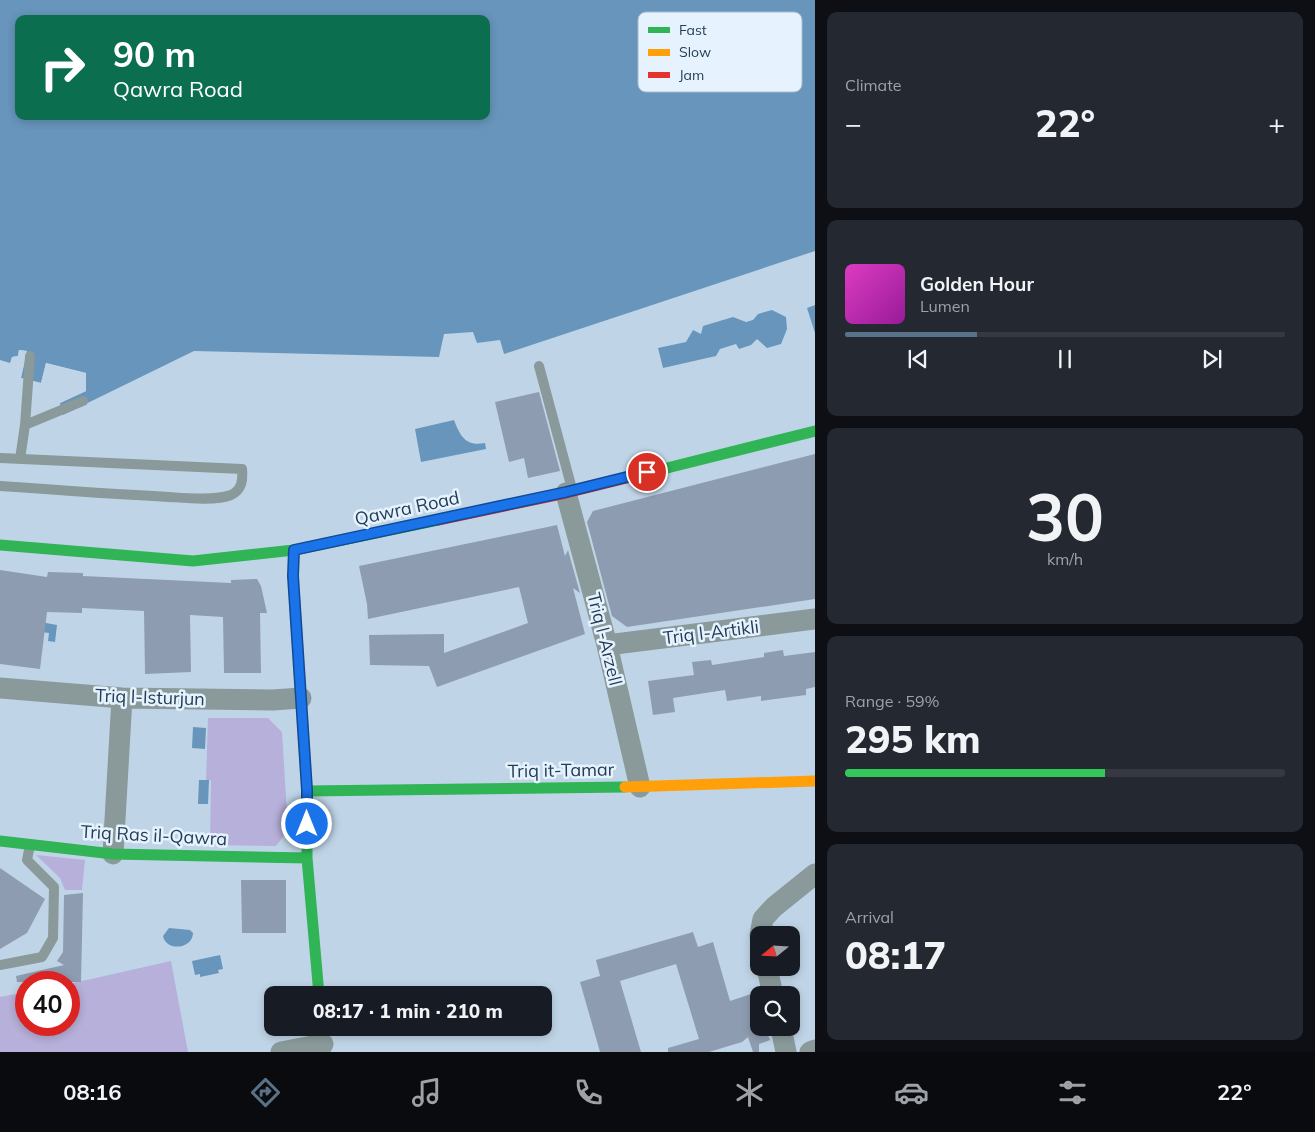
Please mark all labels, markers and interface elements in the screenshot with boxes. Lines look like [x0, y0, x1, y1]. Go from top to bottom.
legend [638, 12, 802, 92]
text: Fast [679, 21, 707, 39]
text: 90 m [113, 32, 196, 76]
icon: right [30, 35, 95, 100]
text: Slow [679, 43, 711, 61]
text: Jam [679, 66, 704, 84]
text: Qawra Road [113, 75, 243, 103]
text: Climate [845, 75, 901, 95]
text: 22° [1035, 99, 1095, 147]
text: − [845, 106, 862, 141]
text: + [1268, 106, 1285, 141]
text: Golden Hour [920, 272, 1034, 296]
text: Lumen [920, 296, 970, 316]
icon: previous [904, 345, 932, 373]
icon: pause [1051, 345, 1079, 373]
icon: next [1198, 345, 1226, 373]
pin [626, 451, 668, 493]
icon: arrive [633, 458, 661, 486]
text: 30 [1026, 476, 1104, 557]
street label: Qawra Road [353, 486, 461, 530]
text: km/h [1047, 549, 1083, 569]
street label: Triq l-Arzell [582, 590, 628, 688]
street label: Triq l-Artikli [662, 615, 760, 649]
street label: Triq l-Isturjun [95, 684, 205, 710]
text: Range · 59% [845, 691, 940, 711]
text: 295 km [845, 715, 981, 763]
street label: Triq it-Tamar [508, 758, 615, 782]
position arrow [280, 797, 332, 849]
street label: Triq Ras il-Qawra [80, 820, 228, 850]
text: Arrival [845, 907, 894, 927]
north arrow [750, 926, 800, 976]
map controls [750, 926, 800, 1036]
text: 08:17 [845, 931, 946, 979]
speed limit sign: 40 [15, 971, 80, 1036]
button: search [750, 986, 800, 1036]
text: 08:17 · 1 min · 210 m [313, 999, 503, 1023]
icon: directions [248, 1075, 283, 1110]
icon: music [409, 1075, 444, 1110]
icon: phone [571, 1075, 606, 1110]
icon: climate [732, 1075, 767, 1110]
icon: car [894, 1075, 929, 1110]
icon: filters [1055, 1075, 1090, 1110]
text: 08:16 [63, 1078, 122, 1106]
text: 22° [1217, 1078, 1252, 1106]

